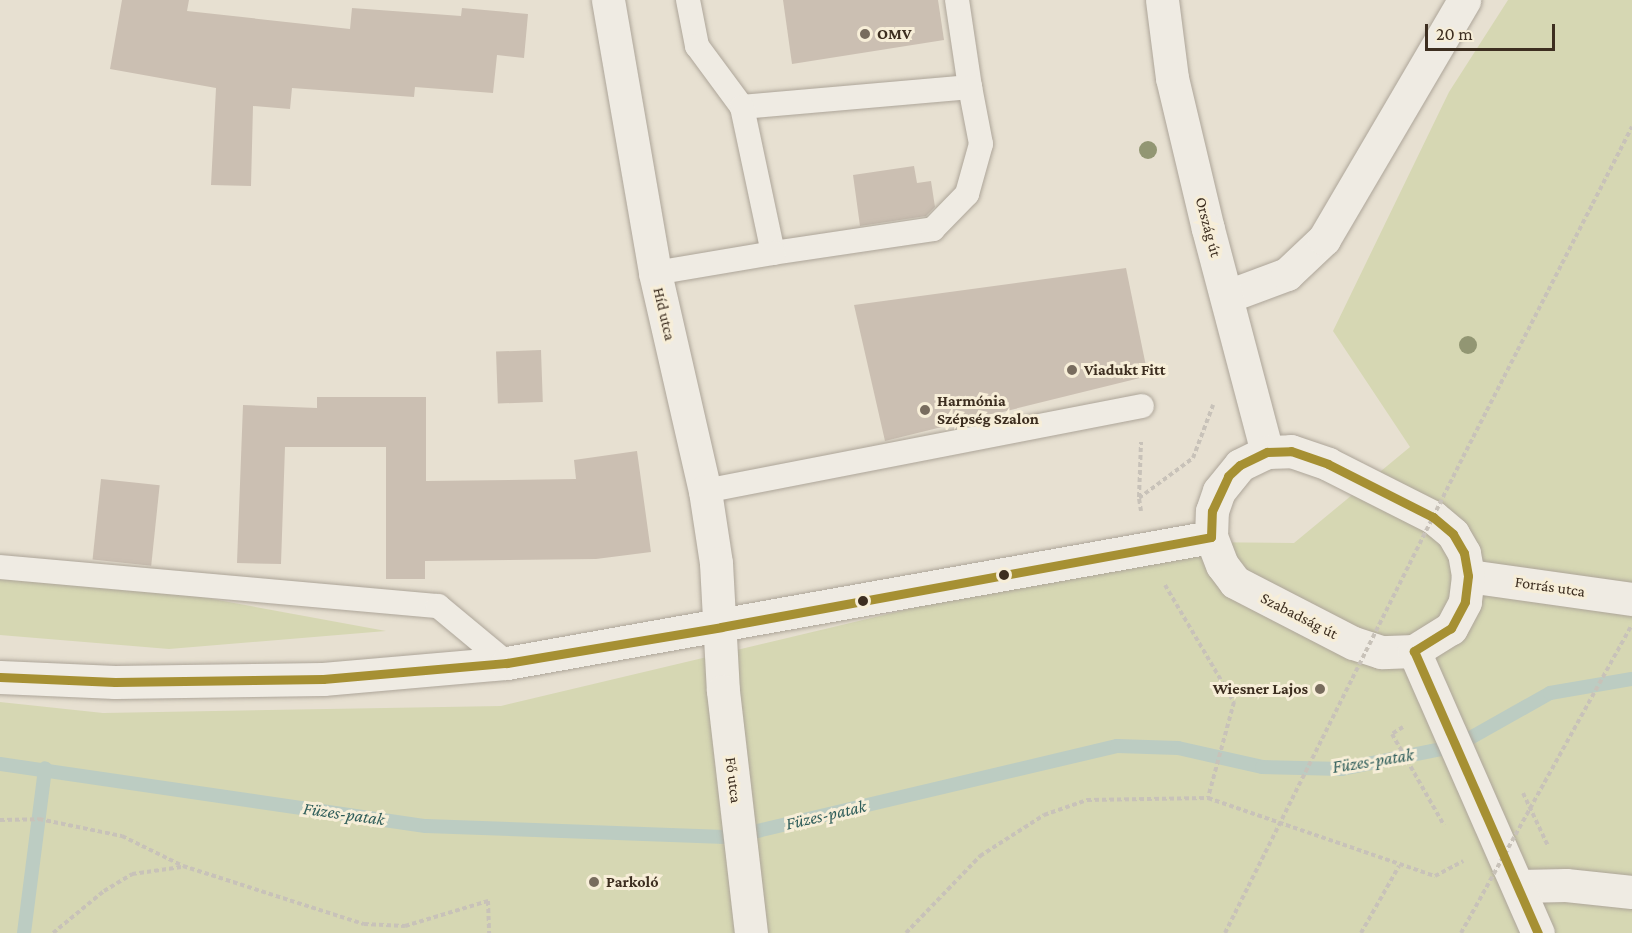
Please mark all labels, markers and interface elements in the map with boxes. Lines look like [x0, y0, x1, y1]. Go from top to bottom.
scale bar [1428, 12, 1558, 50]
place label: OMV [877, 24, 912, 44]
text: 20 m [1436, 24, 1473, 44]
marker: OMV [858, 27, 872, 41]
street label: Ország út [1191, 195, 1225, 259]
street label: Híd utca [649, 286, 679, 342]
place label: Viadukt Fitt [1084, 360, 1165, 380]
marker: Viadukt Fitt [1065, 363, 1079, 377]
place label: Harmónia Szépség Szalon [937, 391, 1039, 429]
marker: Harmónia Szépség Szalon [918, 403, 932, 417]
unlabelled marker [998, 569, 1010, 581]
street label: Forrás utca [1514, 573, 1586, 601]
street label: Szabadság út [1257, 588, 1341, 644]
unlabelled marker [857, 595, 869, 607]
place label: Wiesner Lajos [1213, 679, 1308, 699]
marker: Wiesner Lajos [1313, 682, 1327, 696]
water label: Füzes-patak [1331, 744, 1415, 778]
street label: Fő utca [721, 756, 745, 804]
water label: Füzes-patak [784, 795, 868, 835]
water label: Füzes-patak [302, 798, 386, 830]
place label: Parkoló [606, 872, 658, 892]
marker: Parkoló [587, 875, 601, 889]

